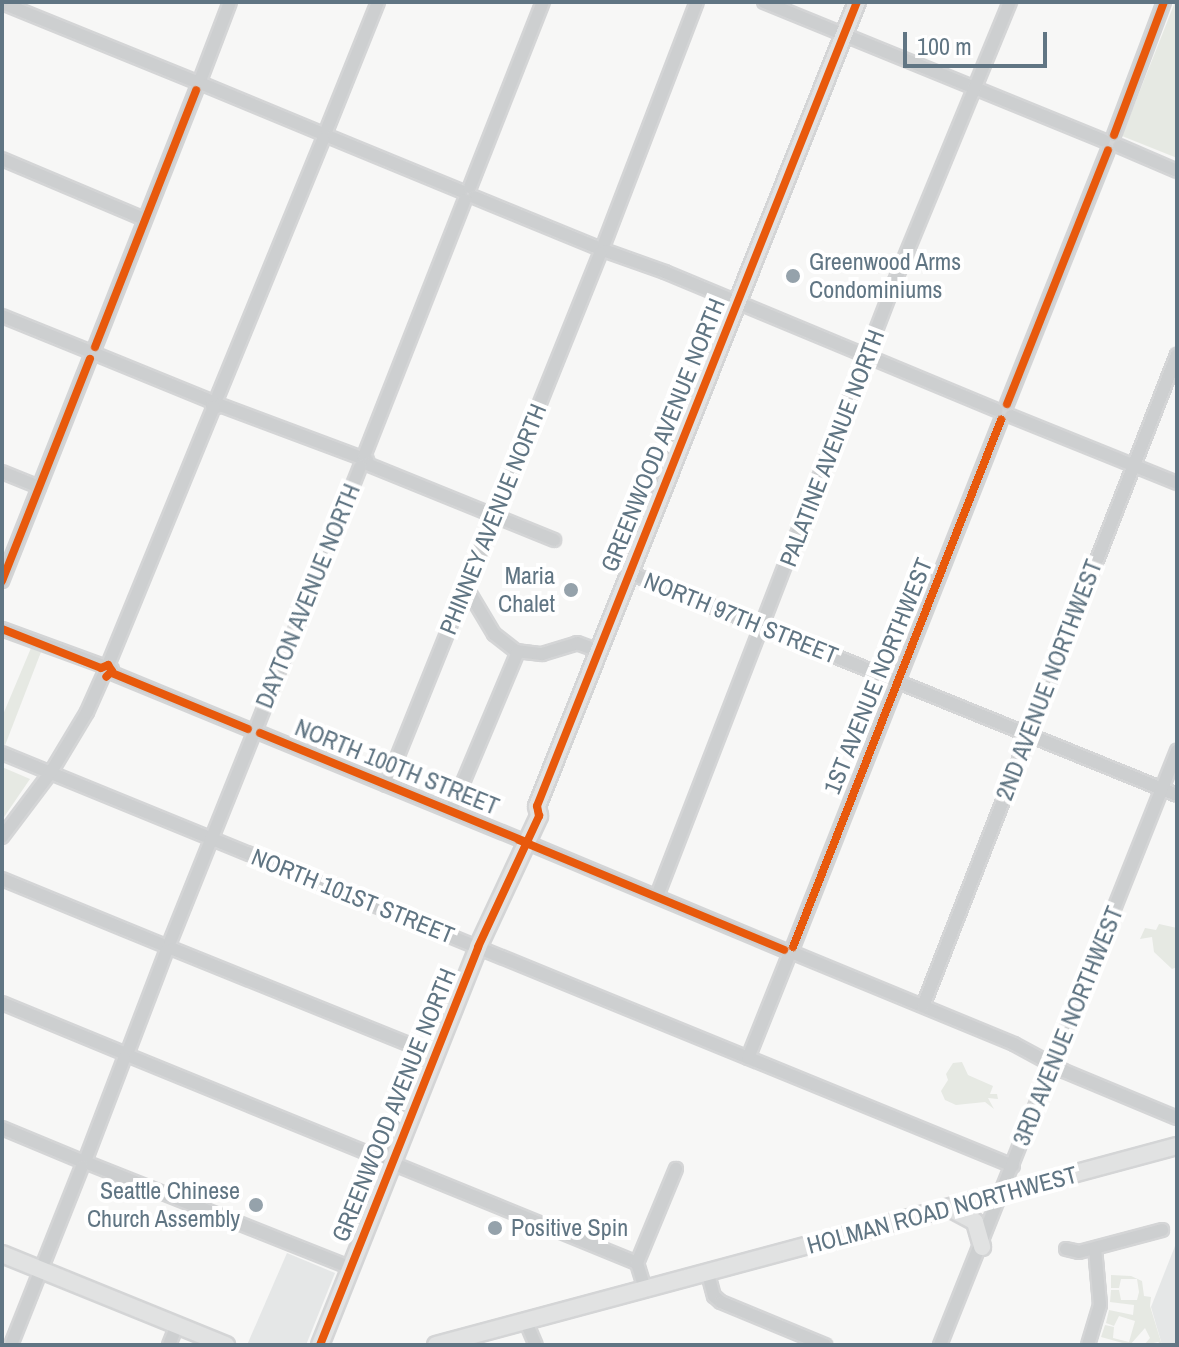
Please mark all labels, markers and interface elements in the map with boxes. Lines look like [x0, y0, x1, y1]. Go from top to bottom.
scale bar [907, 16, 1051, 66]
text: 100 m [917, 30, 972, 62]
place label: Greenwood Arms Condominiums [809, 248, 962, 304]
marker: Greenwood Arms Condominiums [784, 267, 802, 285]
street label: GREENWOOD AVENUE NORTH [595, 294, 731, 576]
street label: PALATINE AVENUE NORTH [773, 325, 891, 571]
street label: PHINNEY AVENUE NORTH [433, 399, 553, 639]
street label: DAYTON AVENUE NORTH [250, 479, 366, 713]
street label: 1ST AVENUE NORTHWEST [817, 553, 939, 799]
street label: 2ND AVENUE NORTHWEST [990, 555, 1108, 805]
place label: Maria Chalet [498, 562, 555, 618]
street label: NORTH 97TH STREET [640, 566, 842, 670]
marker: Maria Chalet [562, 581, 580, 599]
street label: NORTH 100TH STREET [291, 713, 503, 821]
street label: NORTH 101ST STREET [247, 842, 459, 950]
street label: 3RD AVENUE NORTHWEST [1007, 902, 1129, 1150]
street label: GREENWOOD AVENUE NORTH [326, 964, 462, 1246]
street label: HOLMAN ROAD NORTHWEST [804, 1160, 1080, 1260]
place label: Seattle Chinese Church Assembly [86, 1177, 240, 1233]
marker: Seattle Chinese Church Assembly [247, 1196, 265, 1214]
place label: Positive Spin [511, 1214, 628, 1242]
marker: Positive Spin [486, 1219, 504, 1237]

